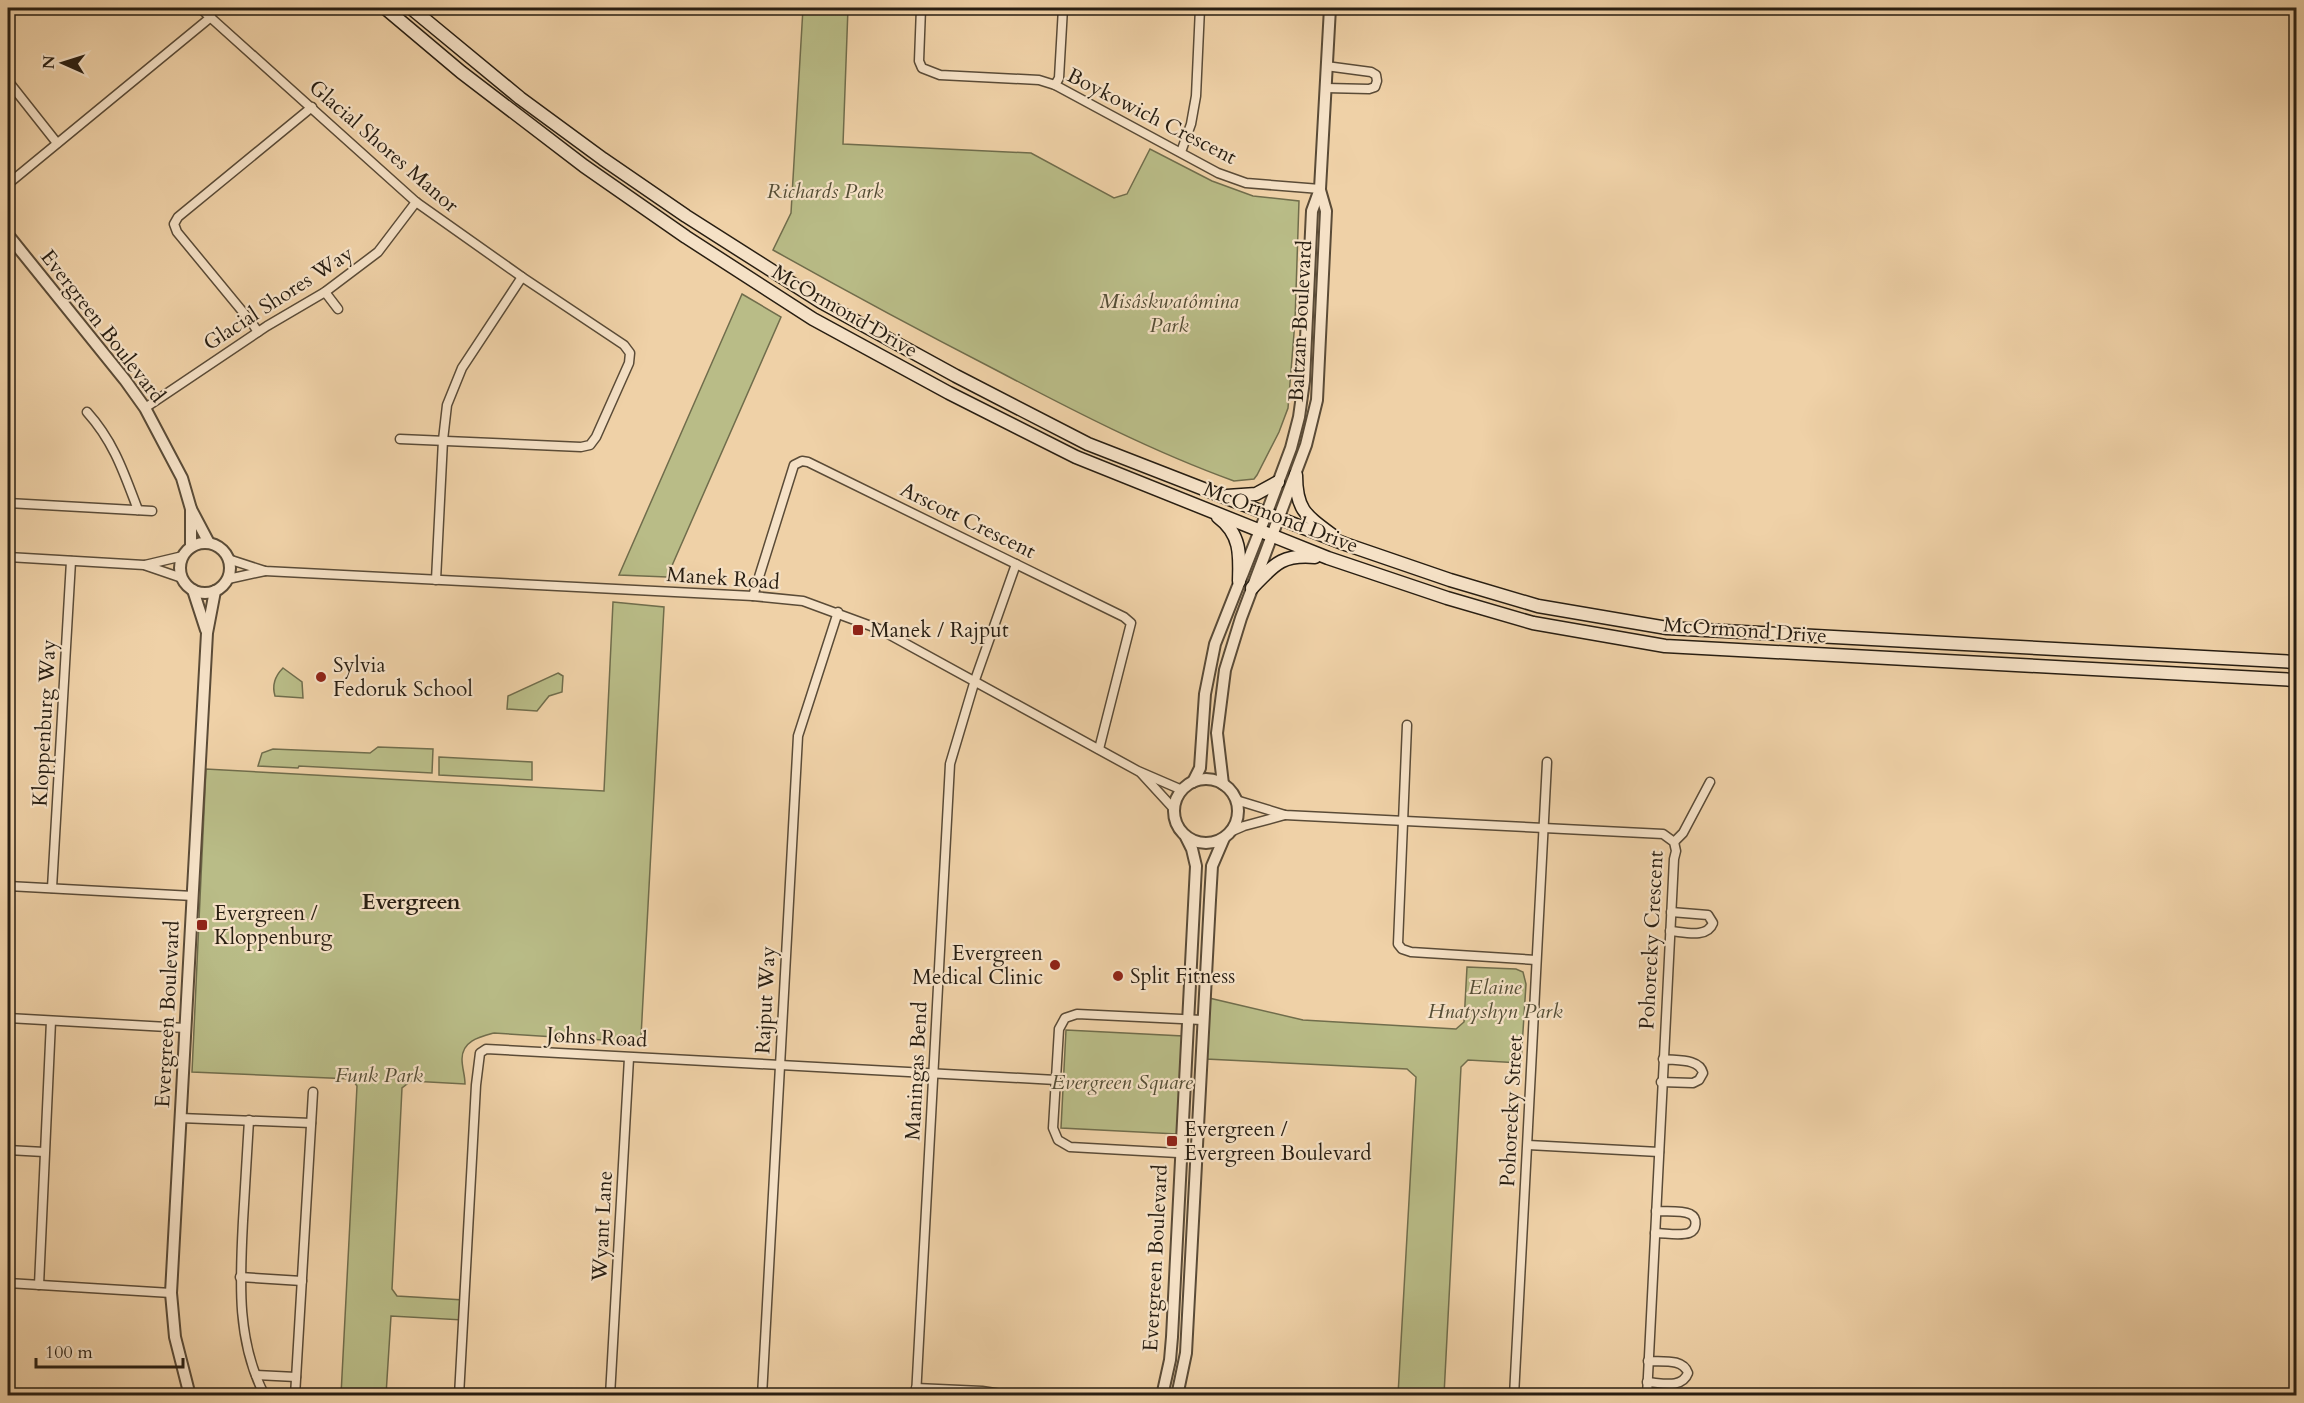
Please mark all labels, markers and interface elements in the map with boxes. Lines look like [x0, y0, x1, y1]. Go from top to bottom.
north arrow [33, 33, 93, 93]
text: N [38, 55, 60, 70]
street label: Boykowich Crescent [1062, 61, 1242, 172]
street label: Glacial Shores Manor [303, 73, 465, 220]
park label: Richards Park [767, 177, 884, 206]
street label: Glacial Shores Way [198, 239, 359, 358]
street label: Baltzan Boulevard [1282, 239, 1319, 403]
street label: Evergreen Boulevard [33, 244, 172, 409]
street label: McOrmond Drive [767, 258, 923, 365]
park label: Misâskwatômina Park [1099, 287, 1239, 340]
street label: Arscott Crescent [895, 475, 1041, 566]
street label: McOrmond Drive [1199, 475, 1362, 560]
street label: Manek Road [665, 560, 781, 597]
street label: McOrmond Drive [1662, 610, 1828, 651]
place label: Manek / Rajput [870, 616, 1009, 645]
marker: Manek / Rajput [851, 623, 865, 637]
street label: Kloppenburg Way [26, 639, 63, 807]
place label: Sylvia Fedoruk School [333, 651, 473, 704]
marker: Sylvia Fedoruk School [314, 670, 328, 684]
street label: Pohorecky Crescent [1632, 849, 1671, 1030]
district label: Evergreen [361, 887, 461, 917]
place label: Evergreen / Kloppenburg [214, 899, 333, 952]
marker: Evergreen / Kloppenburg [195, 918, 209, 932]
street label: Evergreen Boulevard [148, 920, 187, 1108]
place label: Evergreen Medical Clinic [912, 939, 1043, 992]
street label: Rajput Way [748, 945, 783, 1055]
marker: Evergreen Medical Clinic [1048, 958, 1062, 972]
place label: Split Fitness [1130, 962, 1235, 991]
marker: Split Fitness [1111, 969, 1125, 983]
park label: Elaine Hnatyshyn Park [1427, 973, 1563, 1026]
street label: Maningas Bend [898, 1001, 935, 1141]
street label: Johns Road [543, 1020, 648, 1055]
street label: Pohorecky Street [1493, 1034, 1530, 1188]
park label: Funk Park [335, 1061, 424, 1090]
park label: Evergreen Square [1051, 1068, 1194, 1097]
place label: Evergreen / Evergreen Boulevard [1184, 1115, 1371, 1168]
marker: Evergreen / Evergreen Boulevard [1165, 1134, 1179, 1148]
street label: Evergreen Boulevard [1136, 1164, 1175, 1352]
street label: Wyant Lane [585, 1170, 620, 1283]
scale bar [36, 1331, 183, 1369]
text: 100 m [45, 1340, 93, 1365]

